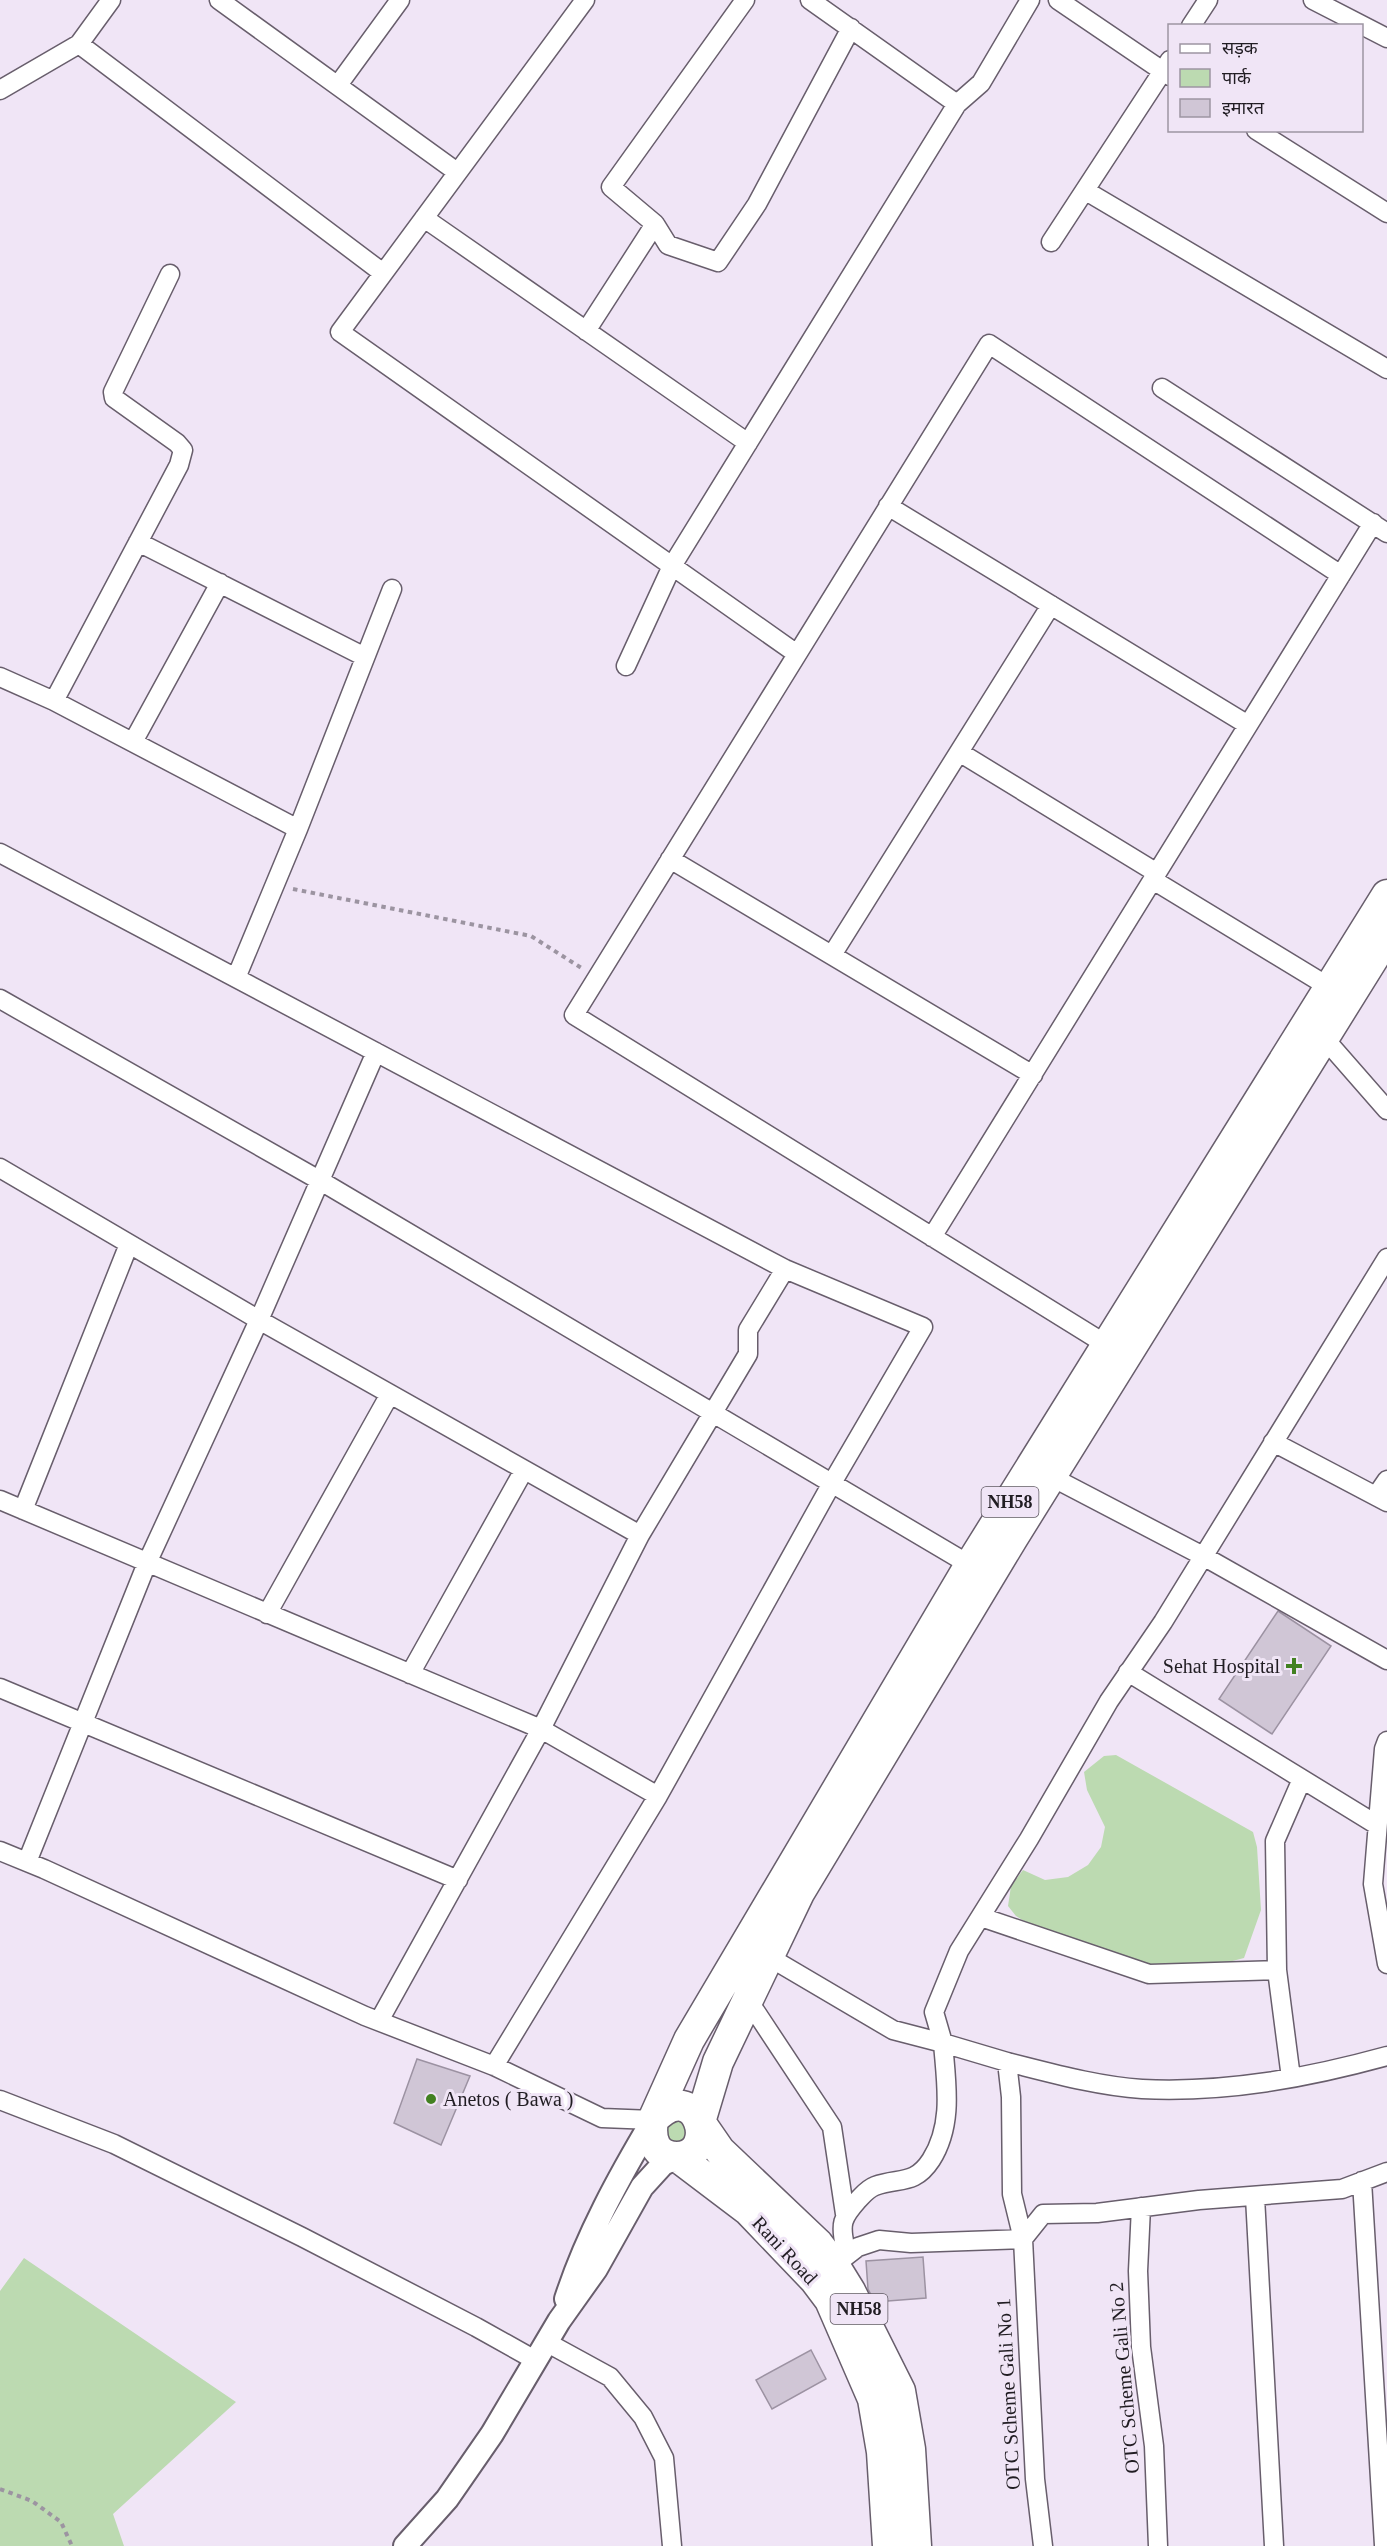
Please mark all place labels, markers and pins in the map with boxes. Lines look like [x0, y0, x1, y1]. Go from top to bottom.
place label: Sehat Hospital [1163, 1655, 1280, 1678]
marker: Sehat Hospital [1285, 1657, 1303, 1675]
place label: Anetos ( Bawa ) [443, 2088, 574, 2111]
marker: Anetos ( Bawa ) [424, 2092, 438, 2106]

